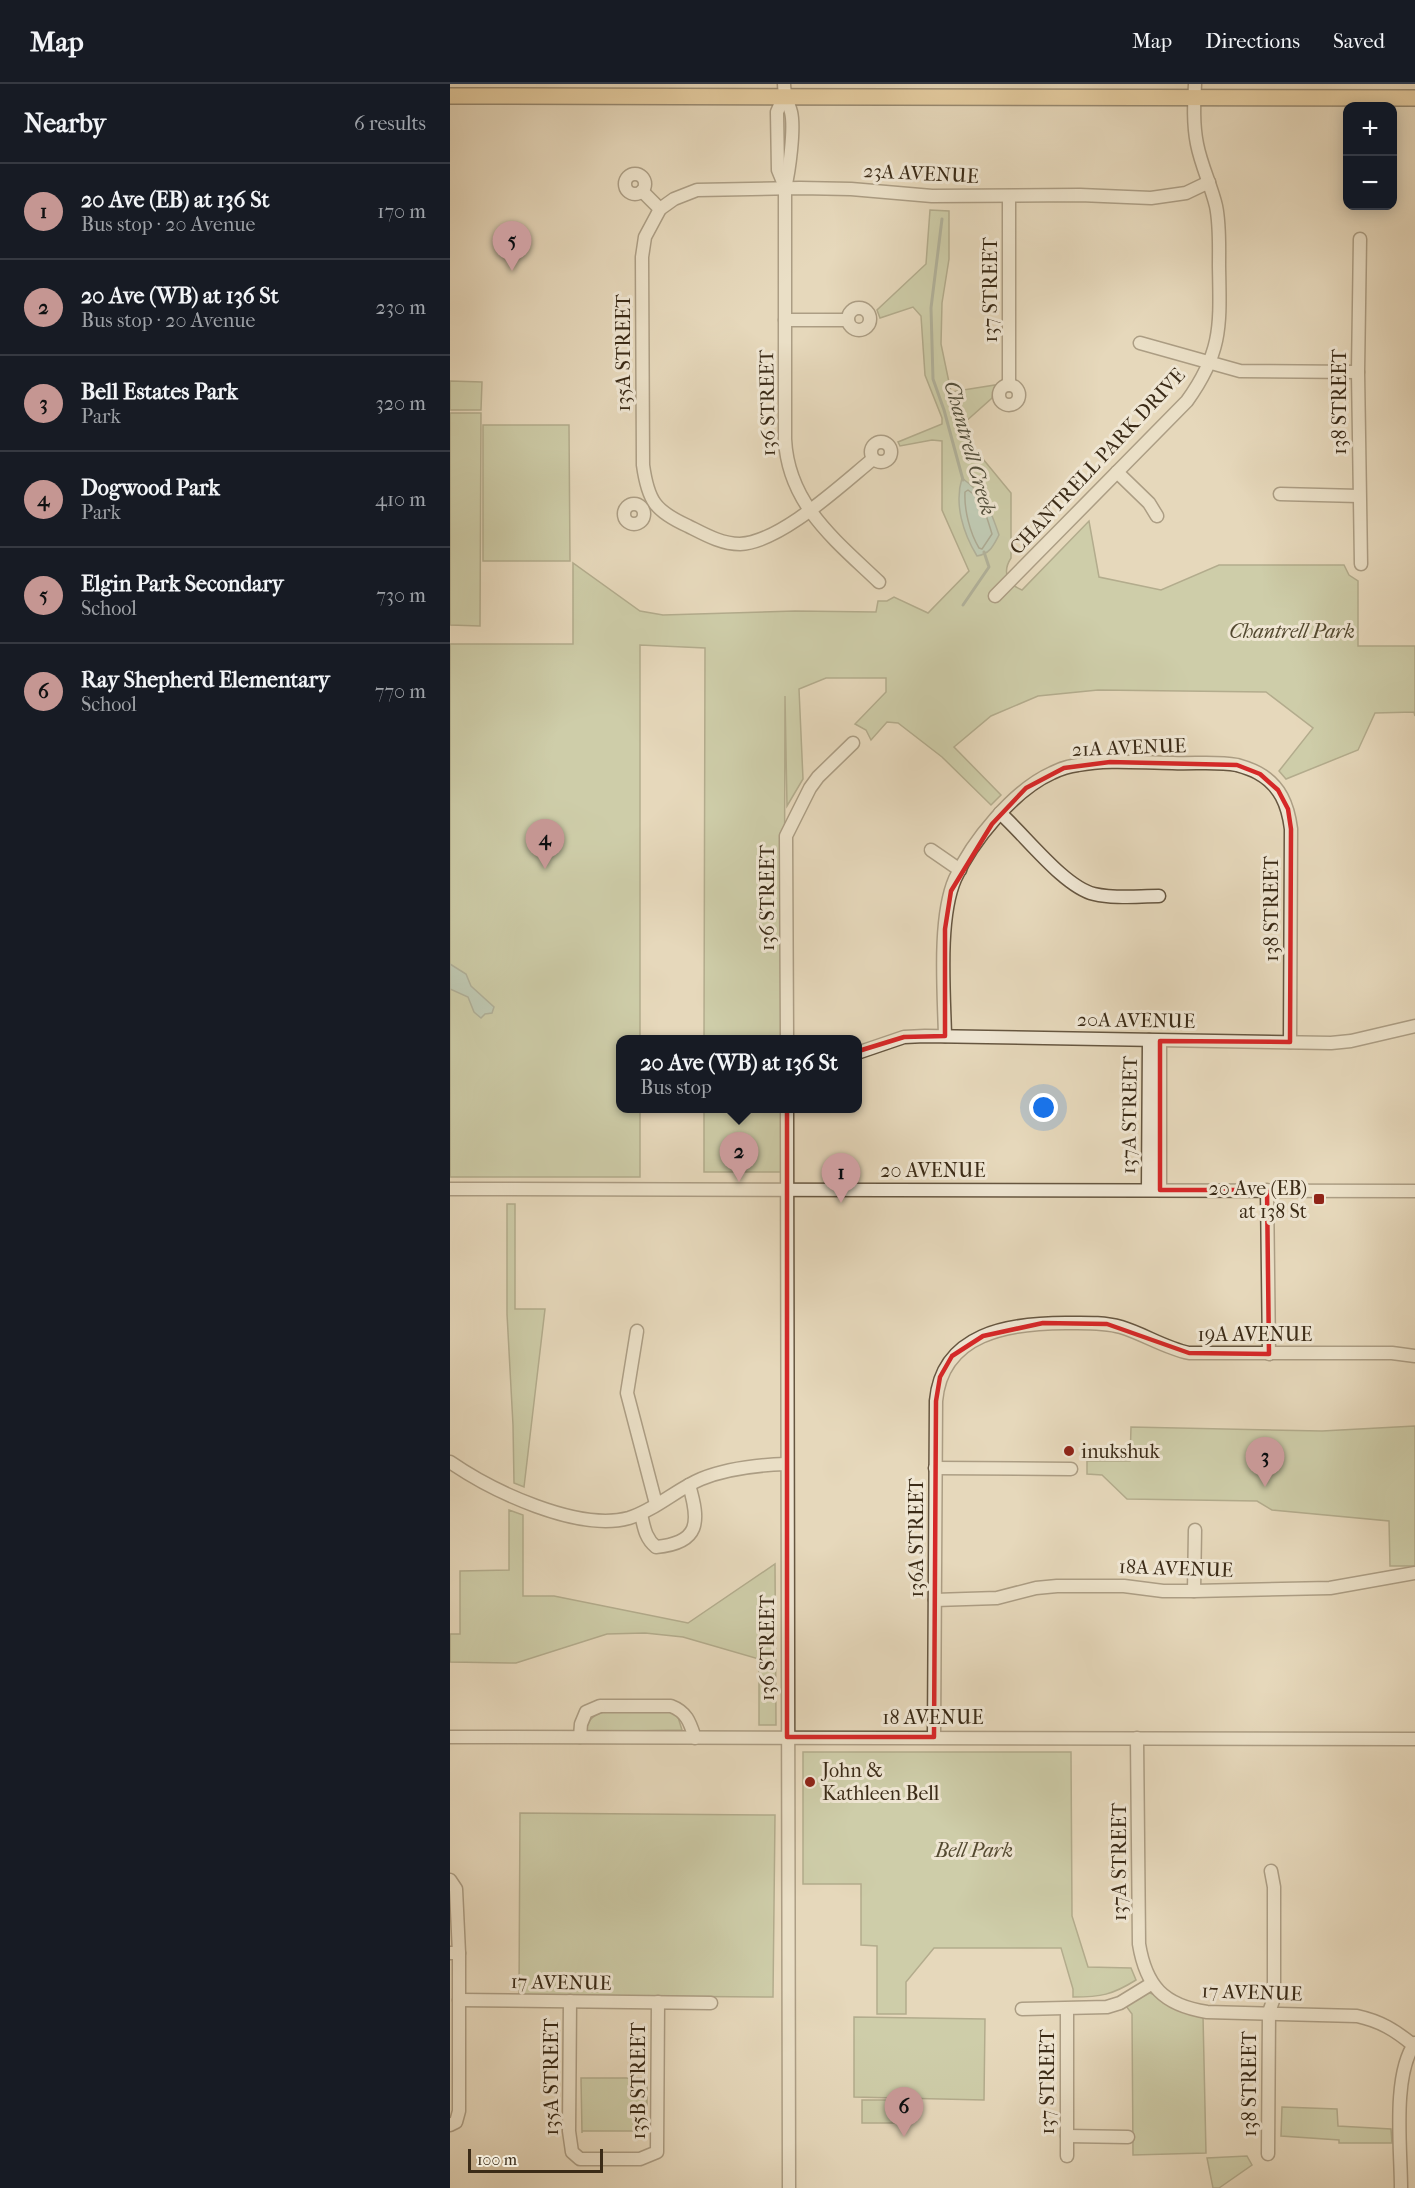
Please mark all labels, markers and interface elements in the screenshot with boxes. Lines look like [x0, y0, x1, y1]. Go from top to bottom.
text: Map [30, 25, 84, 58]
text: Map [1132, 29, 1172, 53]
text: Directions [1205, 29, 1300, 53]
text: Saved [1333, 29, 1385, 53]
map controls [1343, 102, 1397, 210]
button: + [1343, 102, 1397, 156]
text: Nearby [24, 108, 106, 139]
text: 6 results [354, 112, 426, 135]
button: − [1343, 156, 1397, 210]
street label: 23A AVENUE [863, 159, 979, 188]
text: 20 Ave (EB) at 136 St [81, 187, 269, 213]
text: 1 [40, 200, 47, 223]
text: 170 m [377, 200, 426, 223]
text: Bus stop · 20 Avenue [81, 213, 255, 236]
pin: 5 [492, 222, 532, 271]
street label: 137 STREET [979, 237, 1002, 343]
text: 20 Ave (WB) at 136 St [81, 283, 279, 309]
street label: 135A STREET [612, 294, 635, 412]
text: 2 [38, 296, 49, 319]
text: 230 m [376, 296, 426, 319]
text: Bus stop · 20 Avenue [81, 309, 255, 332]
street label: 136 STREET [755, 349, 780, 457]
street label: 138 STREET [1328, 349, 1351, 455]
street label: CHANTRELL PARK DRIVE [1005, 363, 1190, 559]
water label: Chantrell Creek [939, 378, 1001, 518]
text: Bell Estates Park [81, 379, 238, 405]
text: 3 [39, 392, 48, 415]
text: 320 m [376, 392, 426, 415]
text: Park [81, 405, 121, 428]
text: Dogwood Park [81, 475, 220, 501]
text: 4 [38, 488, 49, 511]
text: 410 m [375, 488, 426, 511]
text: Park [81, 501, 121, 524]
text: Elgin Park Secondary [81, 571, 284, 597]
text: 5 [39, 584, 48, 607]
text: 730 m [376, 584, 426, 607]
text: School [81, 597, 137, 620]
park label: Chantrell Park [1229, 620, 1355, 643]
text: Ray Shepherd Elementary [81, 667, 330, 693]
text: 6 [38, 680, 49, 703]
text: 770 m [375, 680, 426, 703]
text: School [81, 693, 137, 716]
street label: 21A AVENUE [1071, 734, 1187, 761]
pin: 4 [526, 820, 565, 869]
street label: 136 STREET [756, 844, 779, 951]
street label: 138 STREET [1260, 856, 1283, 962]
street label: 20A AVENUE [1077, 1008, 1195, 1033]
popup [616, 1035, 862, 1113]
text: 20 Ave (WB) at 136 St [640, 1050, 838, 1076]
street label: 137A STREET [1117, 1055, 1142, 1174]
text: Bus stop [640, 1076, 712, 1099]
your location [1029, 1093, 1058, 1122]
pin: 2 [720, 1132, 758, 1182]
pin: 1 [822, 1154, 860, 1203]
street label: 20 AVENUE [880, 1159, 986, 1182]
place label: 20 Ave (EB) at 138 St [1209, 1177, 1307, 1223]
marker: 20 Ave (EB) at 138 St [1312, 1192, 1326, 1206]
street label: 19A AVENUE [1198, 1323, 1312, 1346]
pin: 3 [1246, 1438, 1284, 1487]
place label: inukshuk [1081, 1440, 1160, 1463]
marker: inukshuk [1062, 1444, 1076, 1458]
street label: 136A STREET [905, 1478, 928, 1598]
street label: 18A AVENUE [1118, 1555, 1234, 1582]
street label: 136 STREET [756, 1594, 779, 1701]
street label: 18 AVENUE [882, 1706, 984, 1729]
place label: John & Kathleen Bell [820, 1759, 940, 1805]
marker: John & Kathleen Bell [803, 1775, 817, 1789]
street label: 137A STREET [1108, 1802, 1131, 1921]
park label: Bell Park [934, 1839, 1013, 1862]
street label: 17 AVENUE [510, 1970, 612, 1995]
street label: 17 AVENUE [1201, 1979, 1303, 2006]
street label: 135A STREET [540, 2018, 563, 2136]
street label: 135B STREET [627, 2022, 650, 2140]
street label: 137 STREET [1036, 2029, 1059, 2135]
street label: 138 STREET [1238, 2031, 1261, 2137]
pin: 6 [884, 2088, 924, 2137]
scale bar [468, 2146, 603, 2174]
text: 100 m [477, 2150, 517, 2169]

